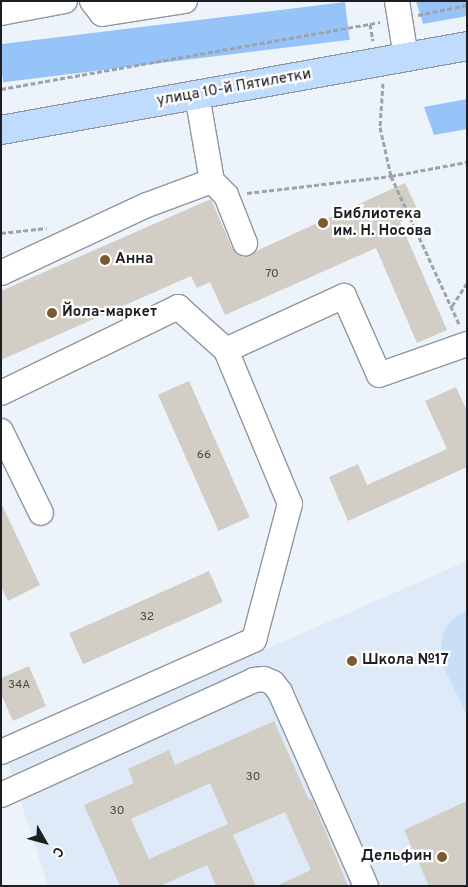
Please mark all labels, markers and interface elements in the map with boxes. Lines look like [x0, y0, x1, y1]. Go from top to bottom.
street label: улица 10-й Пятилетки [155, 66, 313, 110]
place label: Библиотека им. Н. Носова [333, 205, 432, 240]
marker: Библиотека им. Н. Носова [317, 217, 329, 229]
place label: Анна [115, 251, 153, 269]
marker: Анна [99, 254, 111, 266]
house number: 70 [265, 268, 279, 282]
place label: Йола-маркет [62, 304, 157, 322]
marker: Йола-маркет [46, 307, 58, 319]
house number: 66 [197, 449, 211, 463]
house number: 32 [140, 611, 154, 625]
place label: Школа №17 [362, 652, 449, 670]
marker: Школа №17 [346, 655, 358, 667]
house number: 34А [8, 679, 30, 693]
house number: 30 [246, 771, 260, 785]
house number: 30 [110, 805, 124, 819]
north arrow [20, 817, 70, 867]
text: С [48, 843, 67, 860]
place label: Дельфин [361, 848, 432, 866]
marker: Дельфин [436, 851, 448, 863]

